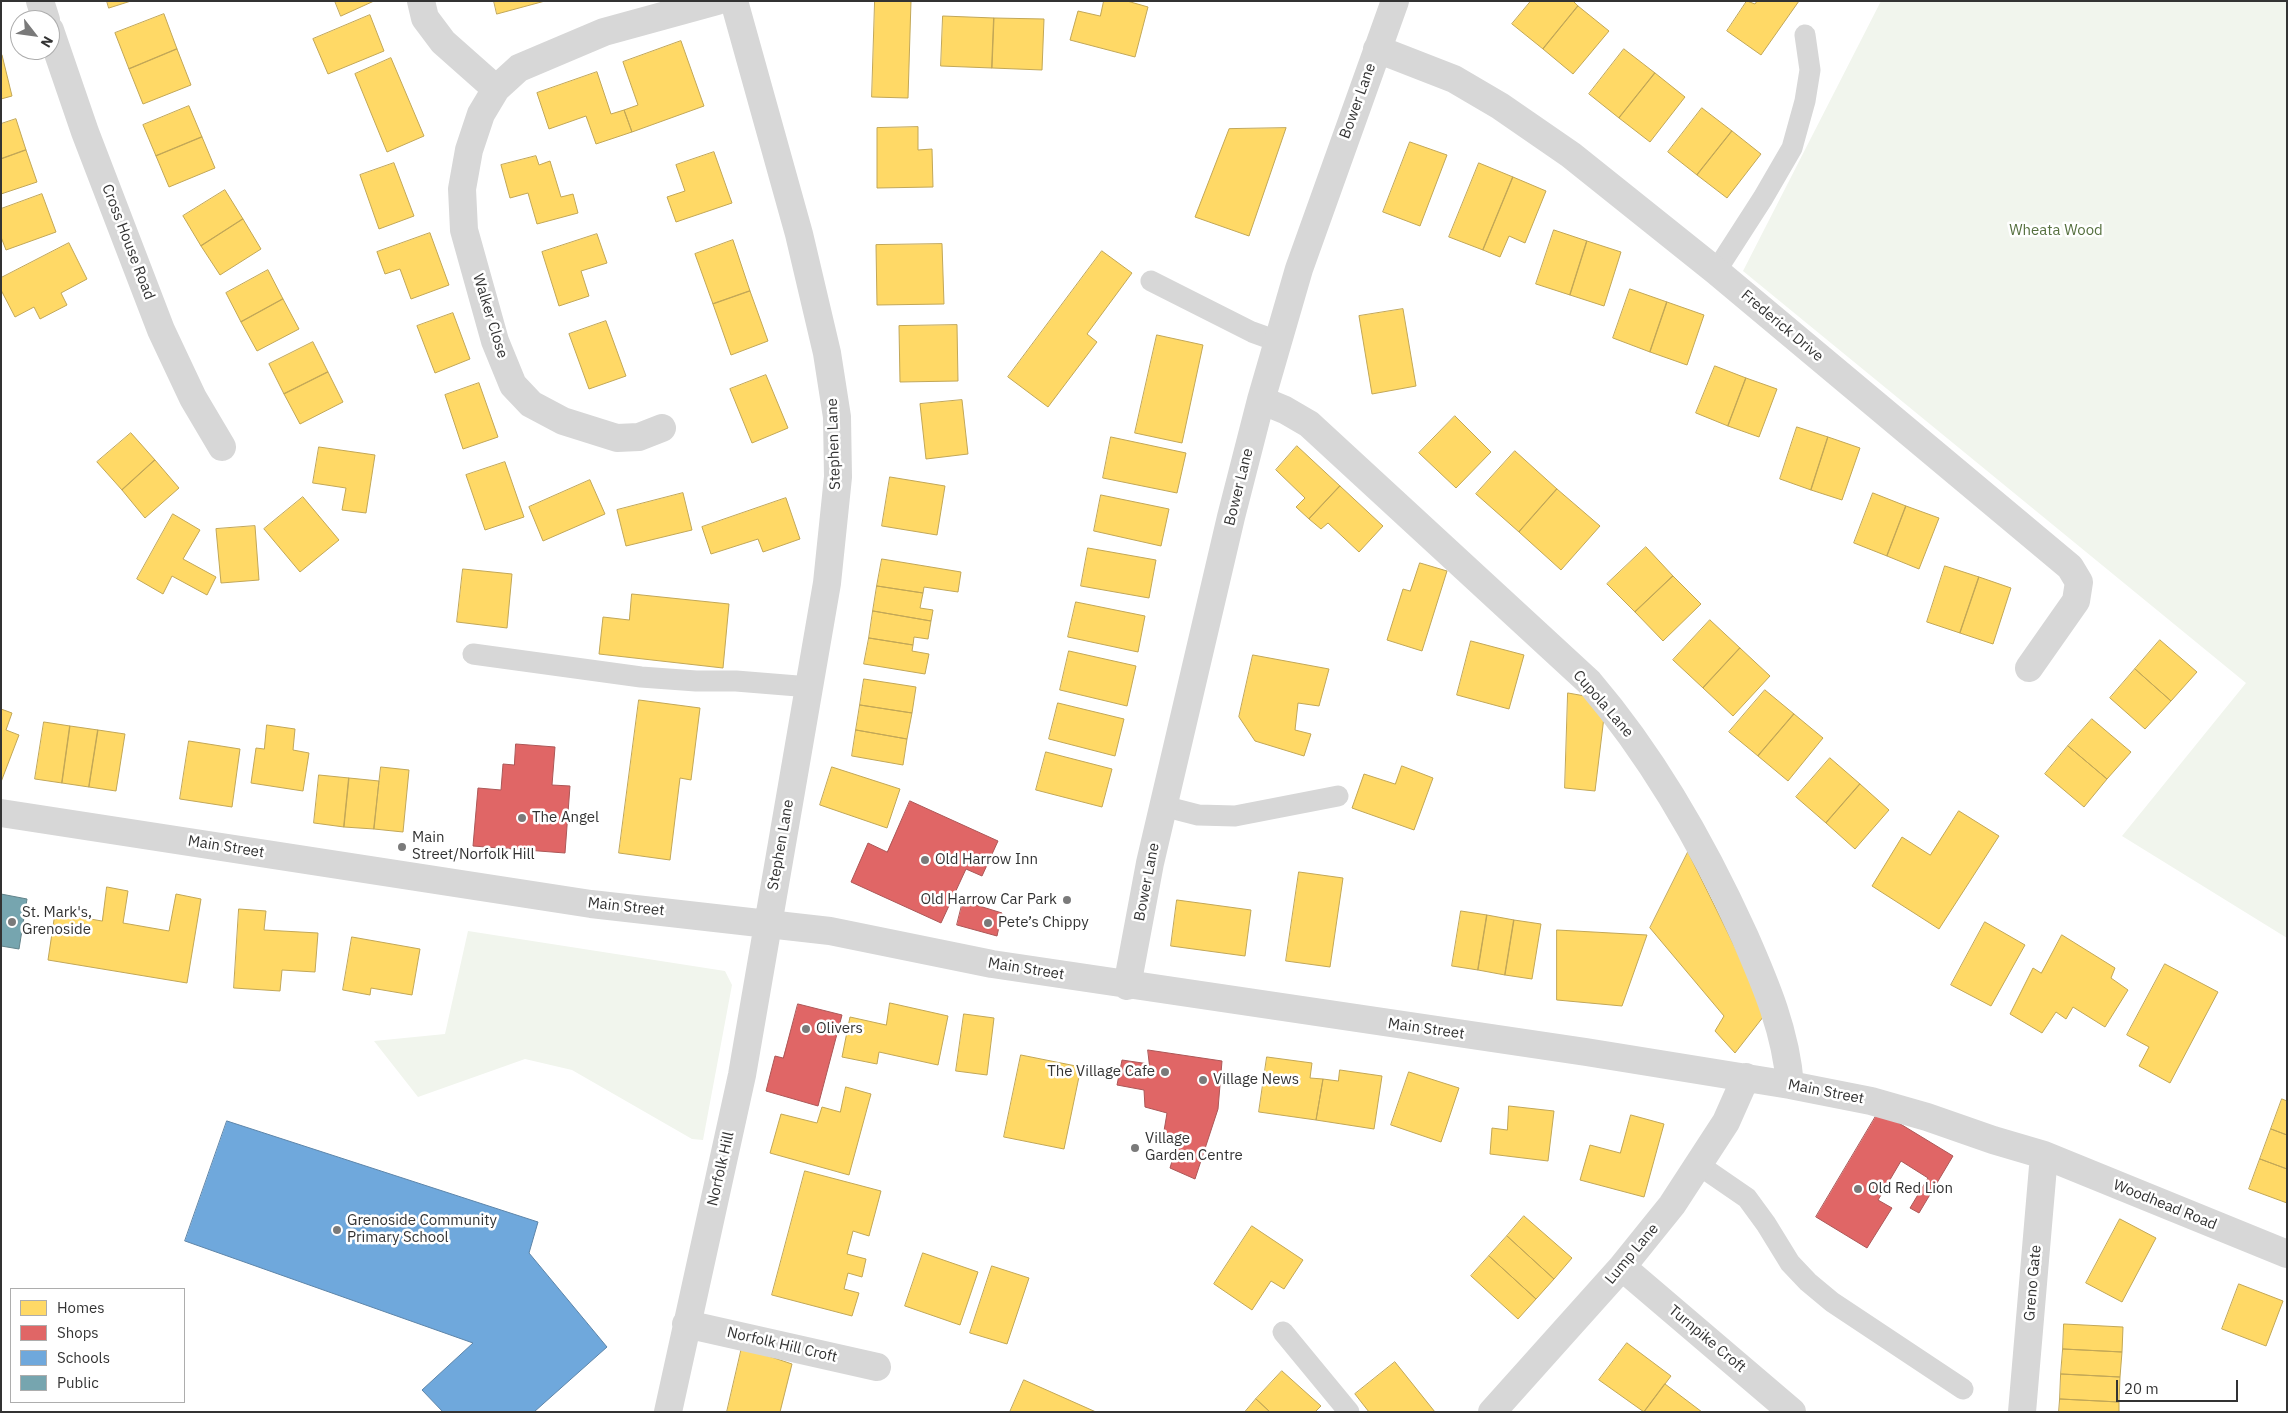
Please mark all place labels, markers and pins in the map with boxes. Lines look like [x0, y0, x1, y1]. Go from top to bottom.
place label: The Angel [532, 809, 599, 827]
marker: The Angel [516, 812, 528, 824]
place label: Main Street/Norfolk Hill [412, 829, 535, 864]
marker: Main Street/Norfolk Hill [396, 841, 408, 853]
place label: Old Harrow Inn [935, 851, 1038, 869]
marker: Old Harrow Inn [919, 854, 931, 866]
place label: Old Harrow Car Park [920, 891, 1057, 909]
marker: Old Harrow Car Park [1061, 894, 1073, 906]
place label: St. Mark's, Grenoside [22, 904, 92, 939]
place label: Pete’s Chippy [998, 914, 1089, 932]
marker: St. Mark's, Grenoside [6, 916, 18, 928]
marker: Pete’s Chippy [982, 917, 994, 929]
place label: Olivers [816, 1020, 863, 1038]
marker: Olivers [800, 1023, 812, 1035]
place label: The Village Cafe [1047, 1063, 1155, 1081]
marker: The Village Cafe [1159, 1066, 1171, 1078]
place label: Village News [1213, 1071, 1299, 1089]
marker: Village News [1197, 1074, 1209, 1086]
place label: Village Garden Centre [1145, 1130, 1243, 1165]
marker: Village Garden Centre [1129, 1142, 1141, 1154]
place label: Old Red Lion [1868, 1180, 1953, 1198]
marker: Old Red Lion [1852, 1183, 1864, 1195]
place label: Grenoside Community Primary School [347, 1212, 497, 1247]
marker: Grenoside Community Primary School [331, 1224, 343, 1236]

